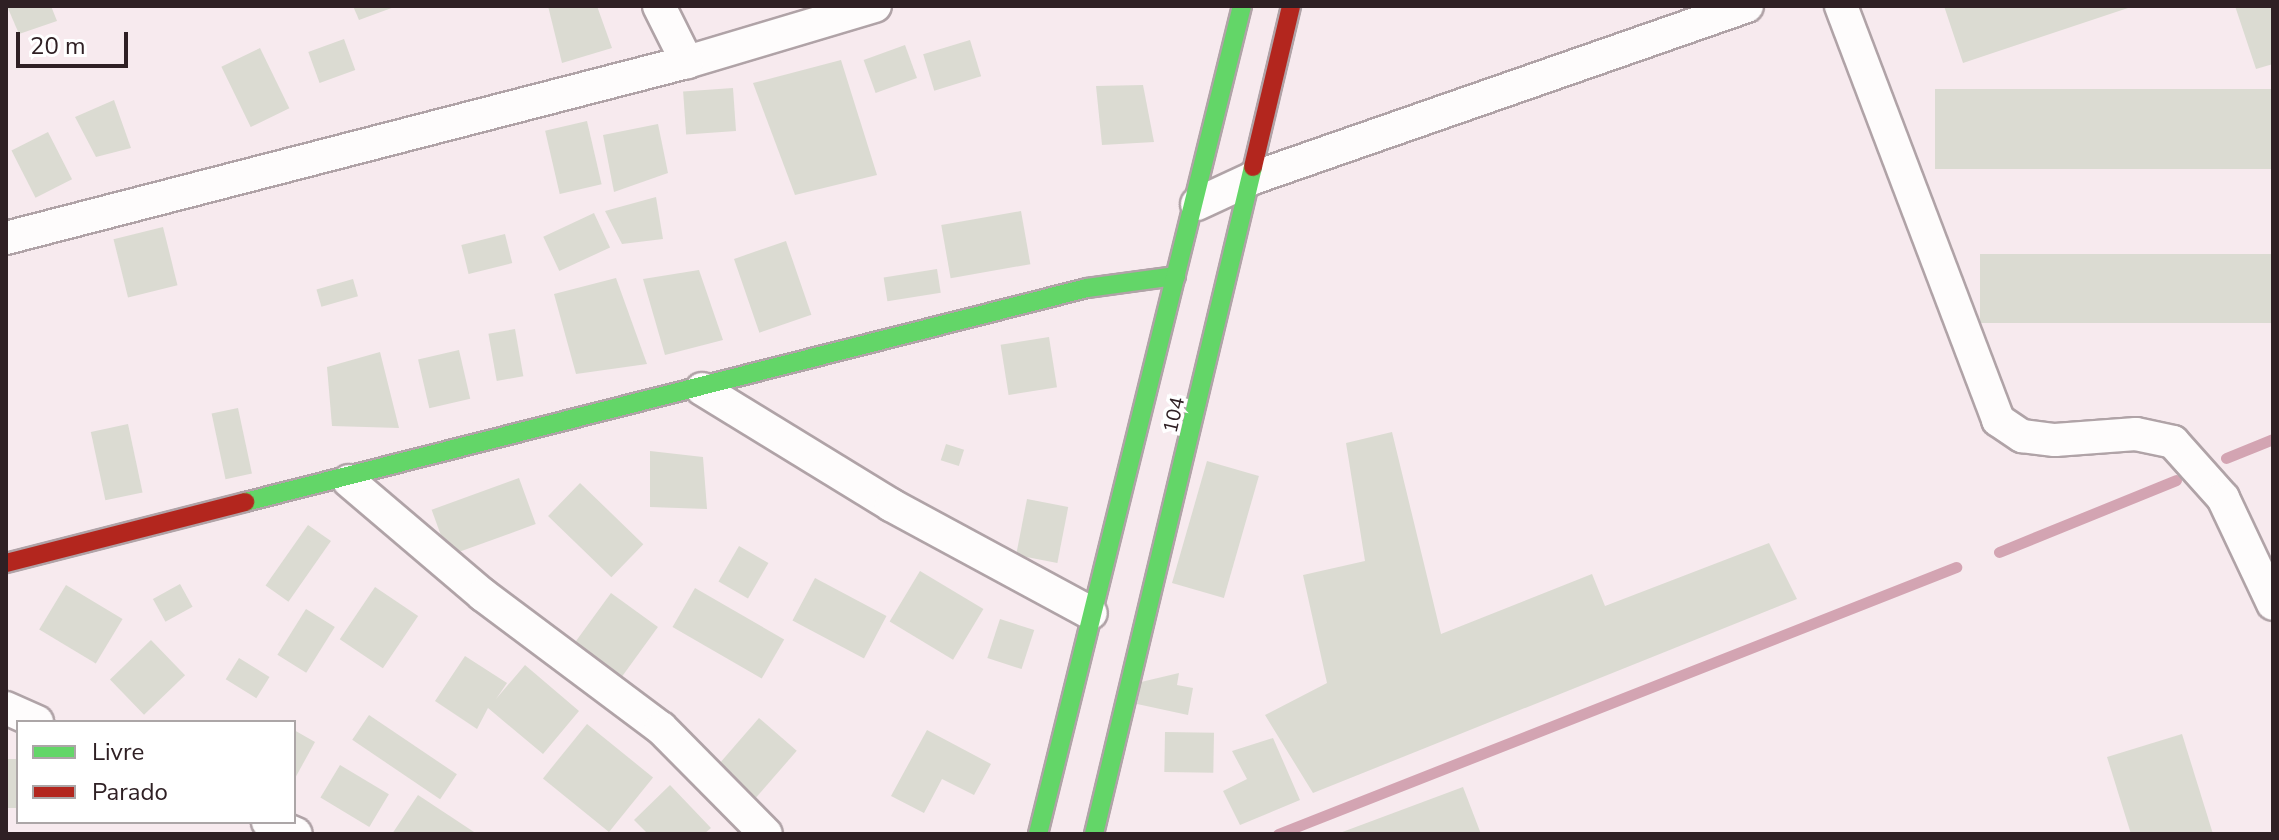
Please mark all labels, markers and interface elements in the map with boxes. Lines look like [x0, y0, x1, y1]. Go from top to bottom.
scale bar [20, 16, 132, 66]
text: 20 m [30, 30, 86, 62]
street label: 104 [1158, 395, 1190, 435]
legend [16, 720, 296, 824]
text: Livre [92, 736, 144, 768]
text: Parado [92, 776, 168, 808]

